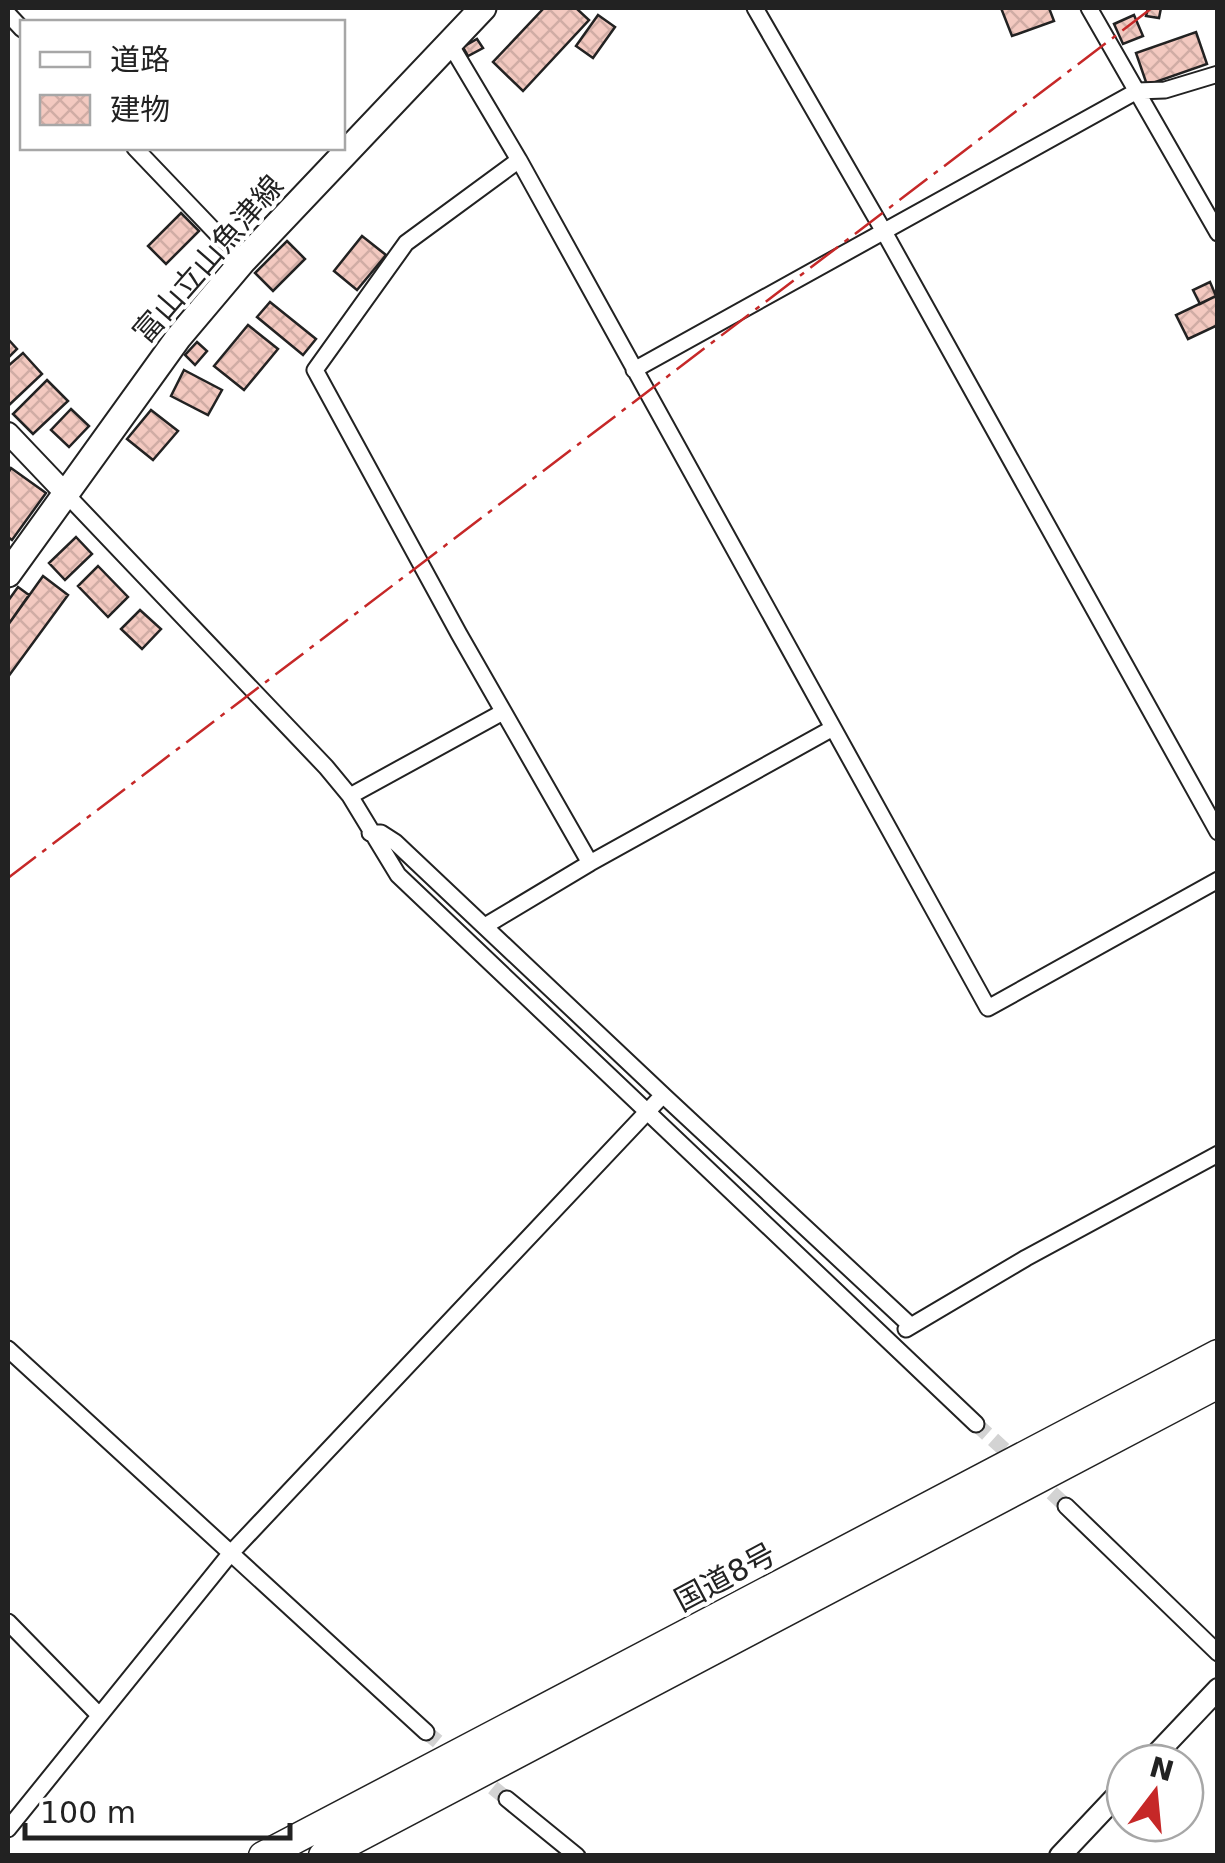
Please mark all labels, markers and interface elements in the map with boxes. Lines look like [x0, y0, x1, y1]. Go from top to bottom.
legend [20, 20, 345, 150]
text: 道路 [110, 42, 170, 77]
text: 建物 [110, 92, 170, 127]
street label: 富山立山魚津線 [126, 168, 290, 350]
street label: 国道8号 [669, 1536, 781, 1618]
north arrow [1105, 1743, 1205, 1843]
text: N [1146, 1750, 1178, 1789]
scale bar [25, 1778, 290, 1840]
text: 100 m [40, 1795, 136, 1830]

